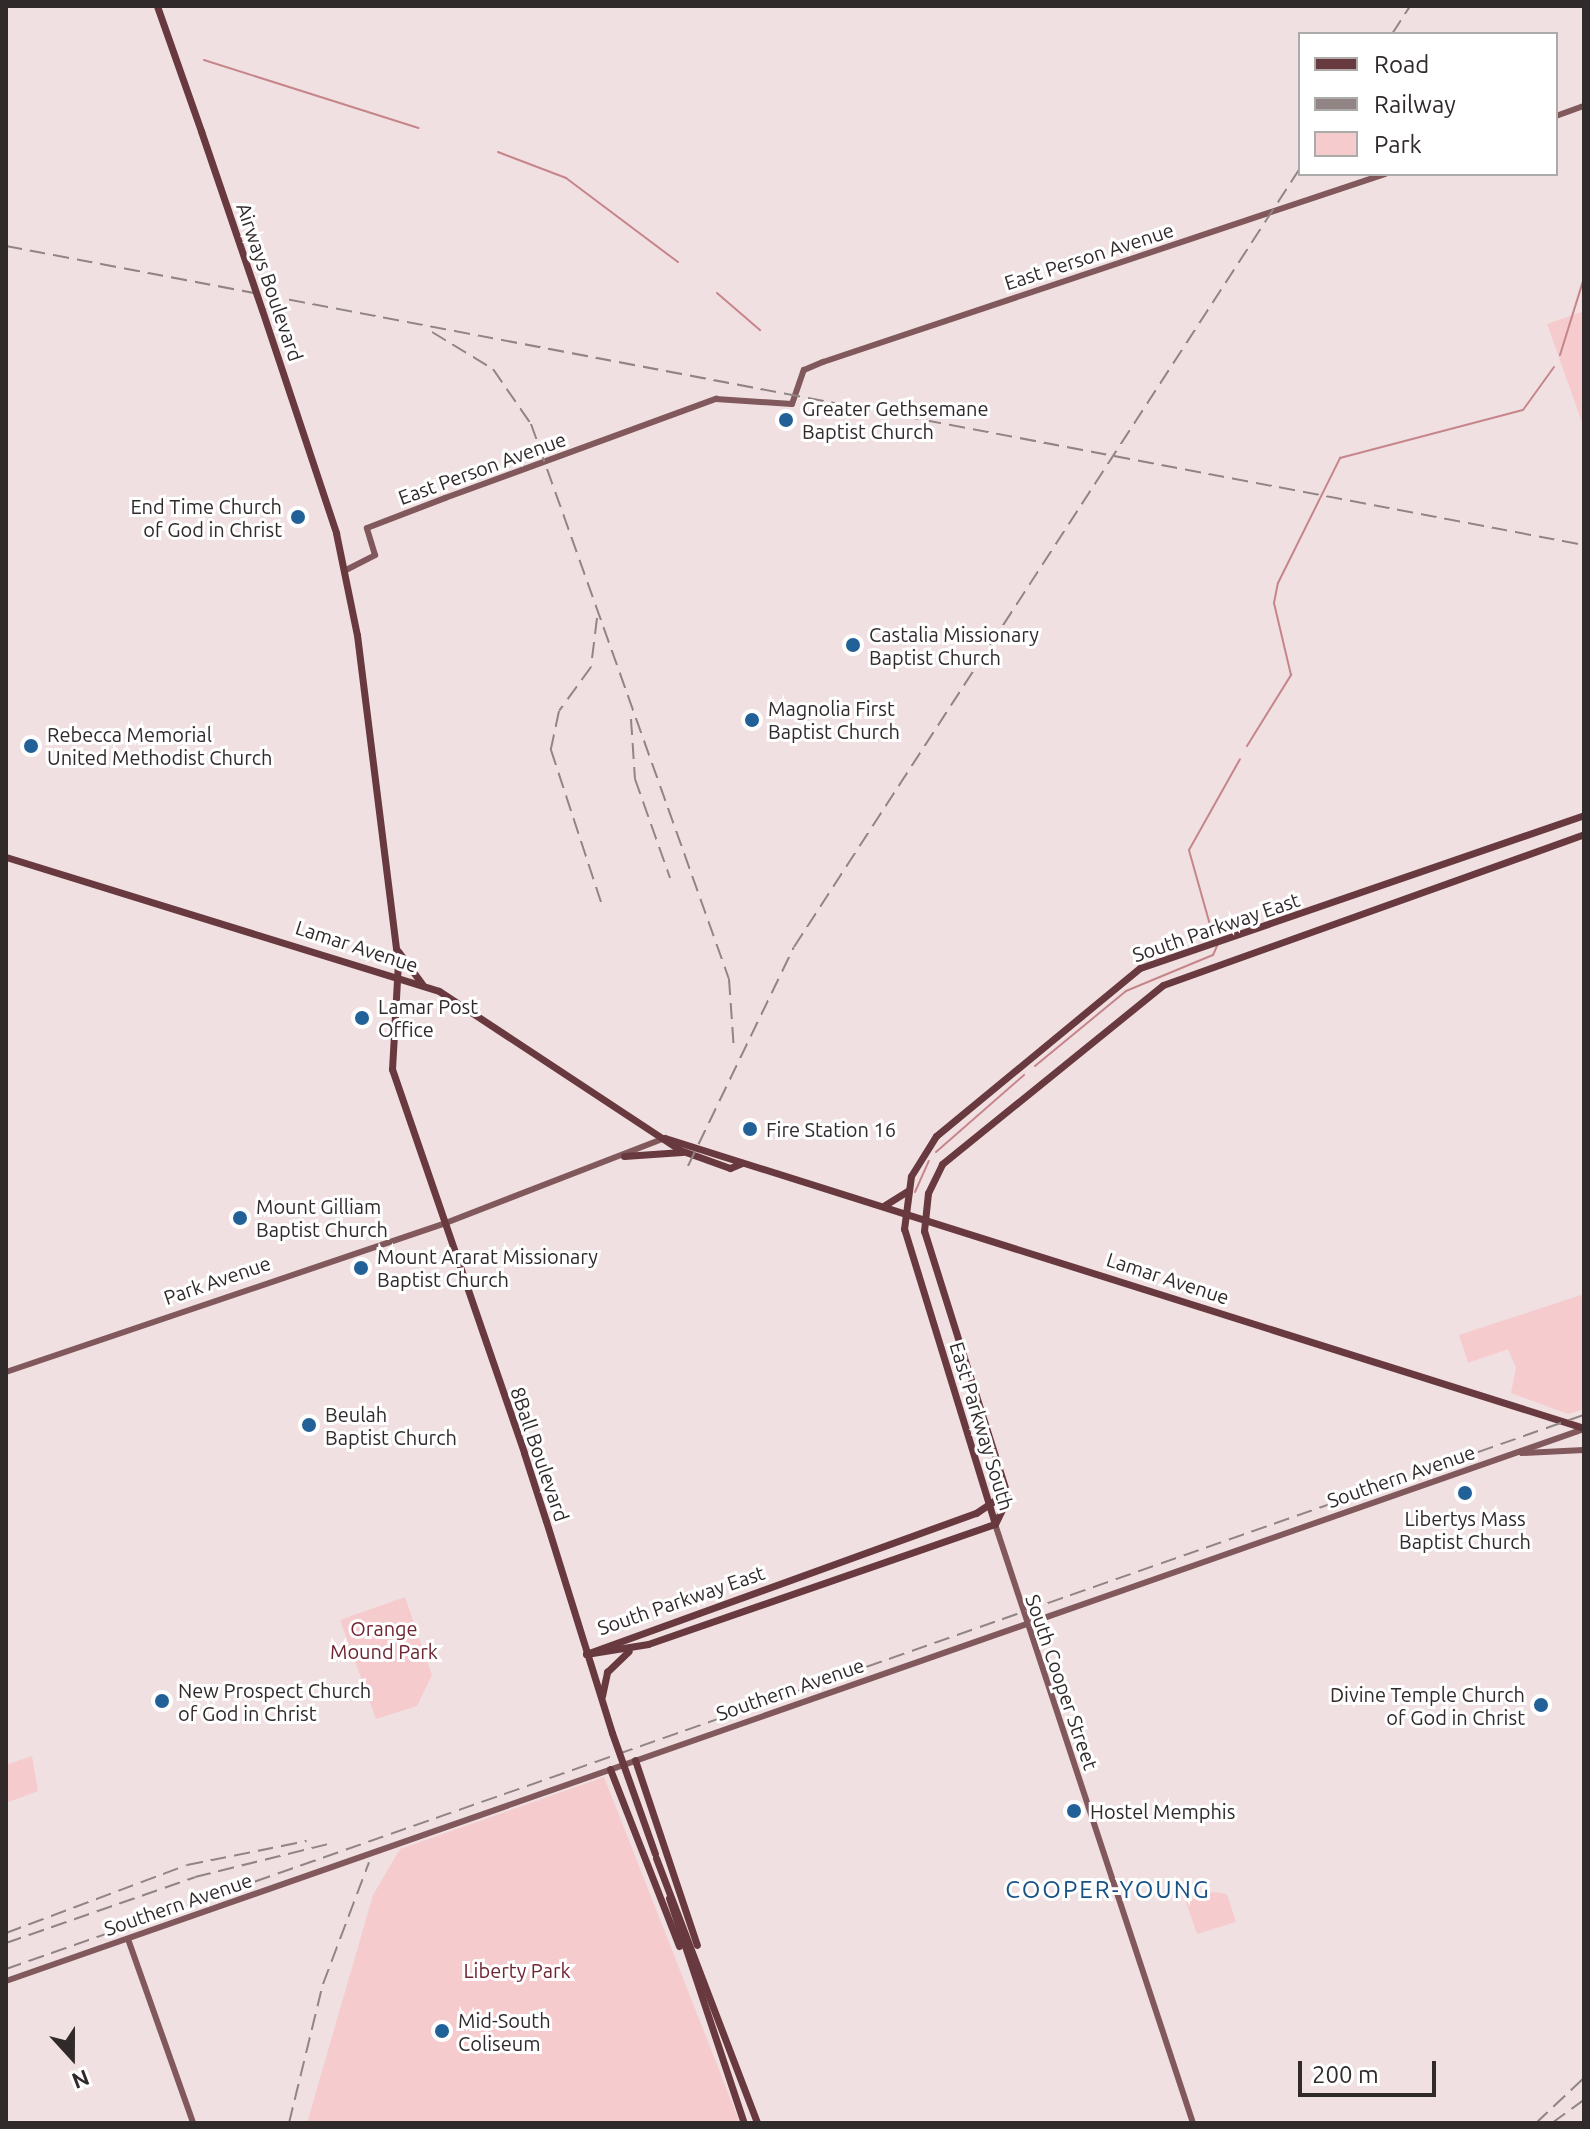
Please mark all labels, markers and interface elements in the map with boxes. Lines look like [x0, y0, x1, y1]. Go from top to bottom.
legend [1298, 32, 1558, 176]
text: Road [1374, 51, 1429, 78]
text: Railway [1374, 91, 1456, 118]
text: Park [1374, 131, 1422, 158]
street label: Airways Boulevard [232, 200, 308, 364]
street label: East Person Avenue [1001, 217, 1177, 295]
place label: Greater Gethsemane Baptist Church [802, 396, 988, 443]
marker: Greater Gethsemane Baptist Church [777, 411, 795, 429]
street label: East Person Avenue [395, 427, 569, 509]
place label: End Time Church of God in Christ [130, 494, 282, 541]
marker: End Time Church of God in Christ [289, 508, 307, 526]
place label: Castalia Missionary Baptist Church [869, 622, 1039, 669]
marker: Castalia Missionary Baptist Church [844, 636, 862, 654]
place label: Magnolia First Baptist Church [768, 696, 900, 743]
marker: Magnolia First Baptist Church [743, 711, 761, 729]
place label: Rebecca Memorial United Methodist Church [47, 722, 273, 769]
marker: Rebecca Memorial United Methodist Church [22, 737, 40, 755]
street label: South Parkway East [1129, 887, 1303, 967]
street label: Lamar Avenue [293, 915, 421, 977]
place label: Lamar Post Office [378, 994, 478, 1041]
marker: Lamar Post Office [353, 1009, 371, 1027]
place label: Fire Station 16 [766, 1117, 896, 1141]
marker: Fire Station 16 [741, 1120, 759, 1138]
place label: Mount Gilliam Baptist Church [256, 1194, 388, 1241]
marker: Mount Gilliam Baptist Church [231, 1209, 249, 1227]
place label: Mount Ararat Missionary Baptist Church [377, 1244, 598, 1291]
street label: Lamar Avenue [1104, 1247, 1232, 1309]
street label: Park Avenue [160, 1250, 274, 1310]
marker: Mount Ararat Missionary Baptist Church [352, 1259, 370, 1277]
street label: East Parkway South [945, 1339, 1019, 1513]
street label: 8Ball Boulevard [506, 1384, 574, 1524]
place label: Beulah Baptist Church [325, 1402, 457, 1449]
marker: Beulah Baptist Church [300, 1416, 318, 1434]
street label: Southern Avenue [1324, 1439, 1478, 1513]
marker: Libertys Mass Baptist Church [1456, 1484, 1474, 1502]
place label: Libertys Mass Baptist Church [1399, 1506, 1531, 1553]
street label: South Parkway East [594, 1560, 768, 1640]
street label: South Cooper Street [1021, 1591, 1103, 1773]
park label: Orange Mound Park [330, 1617, 438, 1664]
street label: Southern Avenue [713, 1652, 867, 1726]
place label: New Prospect Church of God in Christ [178, 1678, 371, 1725]
place label: Divine Temple Church of God in Christ [1330, 1682, 1525, 1729]
marker: New Prospect Church of God in Christ [153, 1692, 171, 1710]
marker: Divine Temple Church of God in Christ [1532, 1696, 1550, 1714]
place label: Hostel Memphis [1090, 1799, 1235, 1823]
marker: Hostel Memphis [1065, 1802, 1083, 1820]
street label: Southern Avenue [101, 1867, 255, 1941]
district label: COOPER-YOUNG [1005, 1876, 1211, 1904]
park label: Liberty Park [463, 1958, 571, 1982]
place label: Mid-South Coliseum [458, 2008, 551, 2055]
north arrow [32, 2017, 112, 2097]
marker: Mid-South Coliseum [433, 2022, 451, 2040]
scale bar [1302, 2045, 1440, 2095]
text: 200 m [1312, 2061, 1379, 2088]
text: N [69, 2065, 93, 2094]

